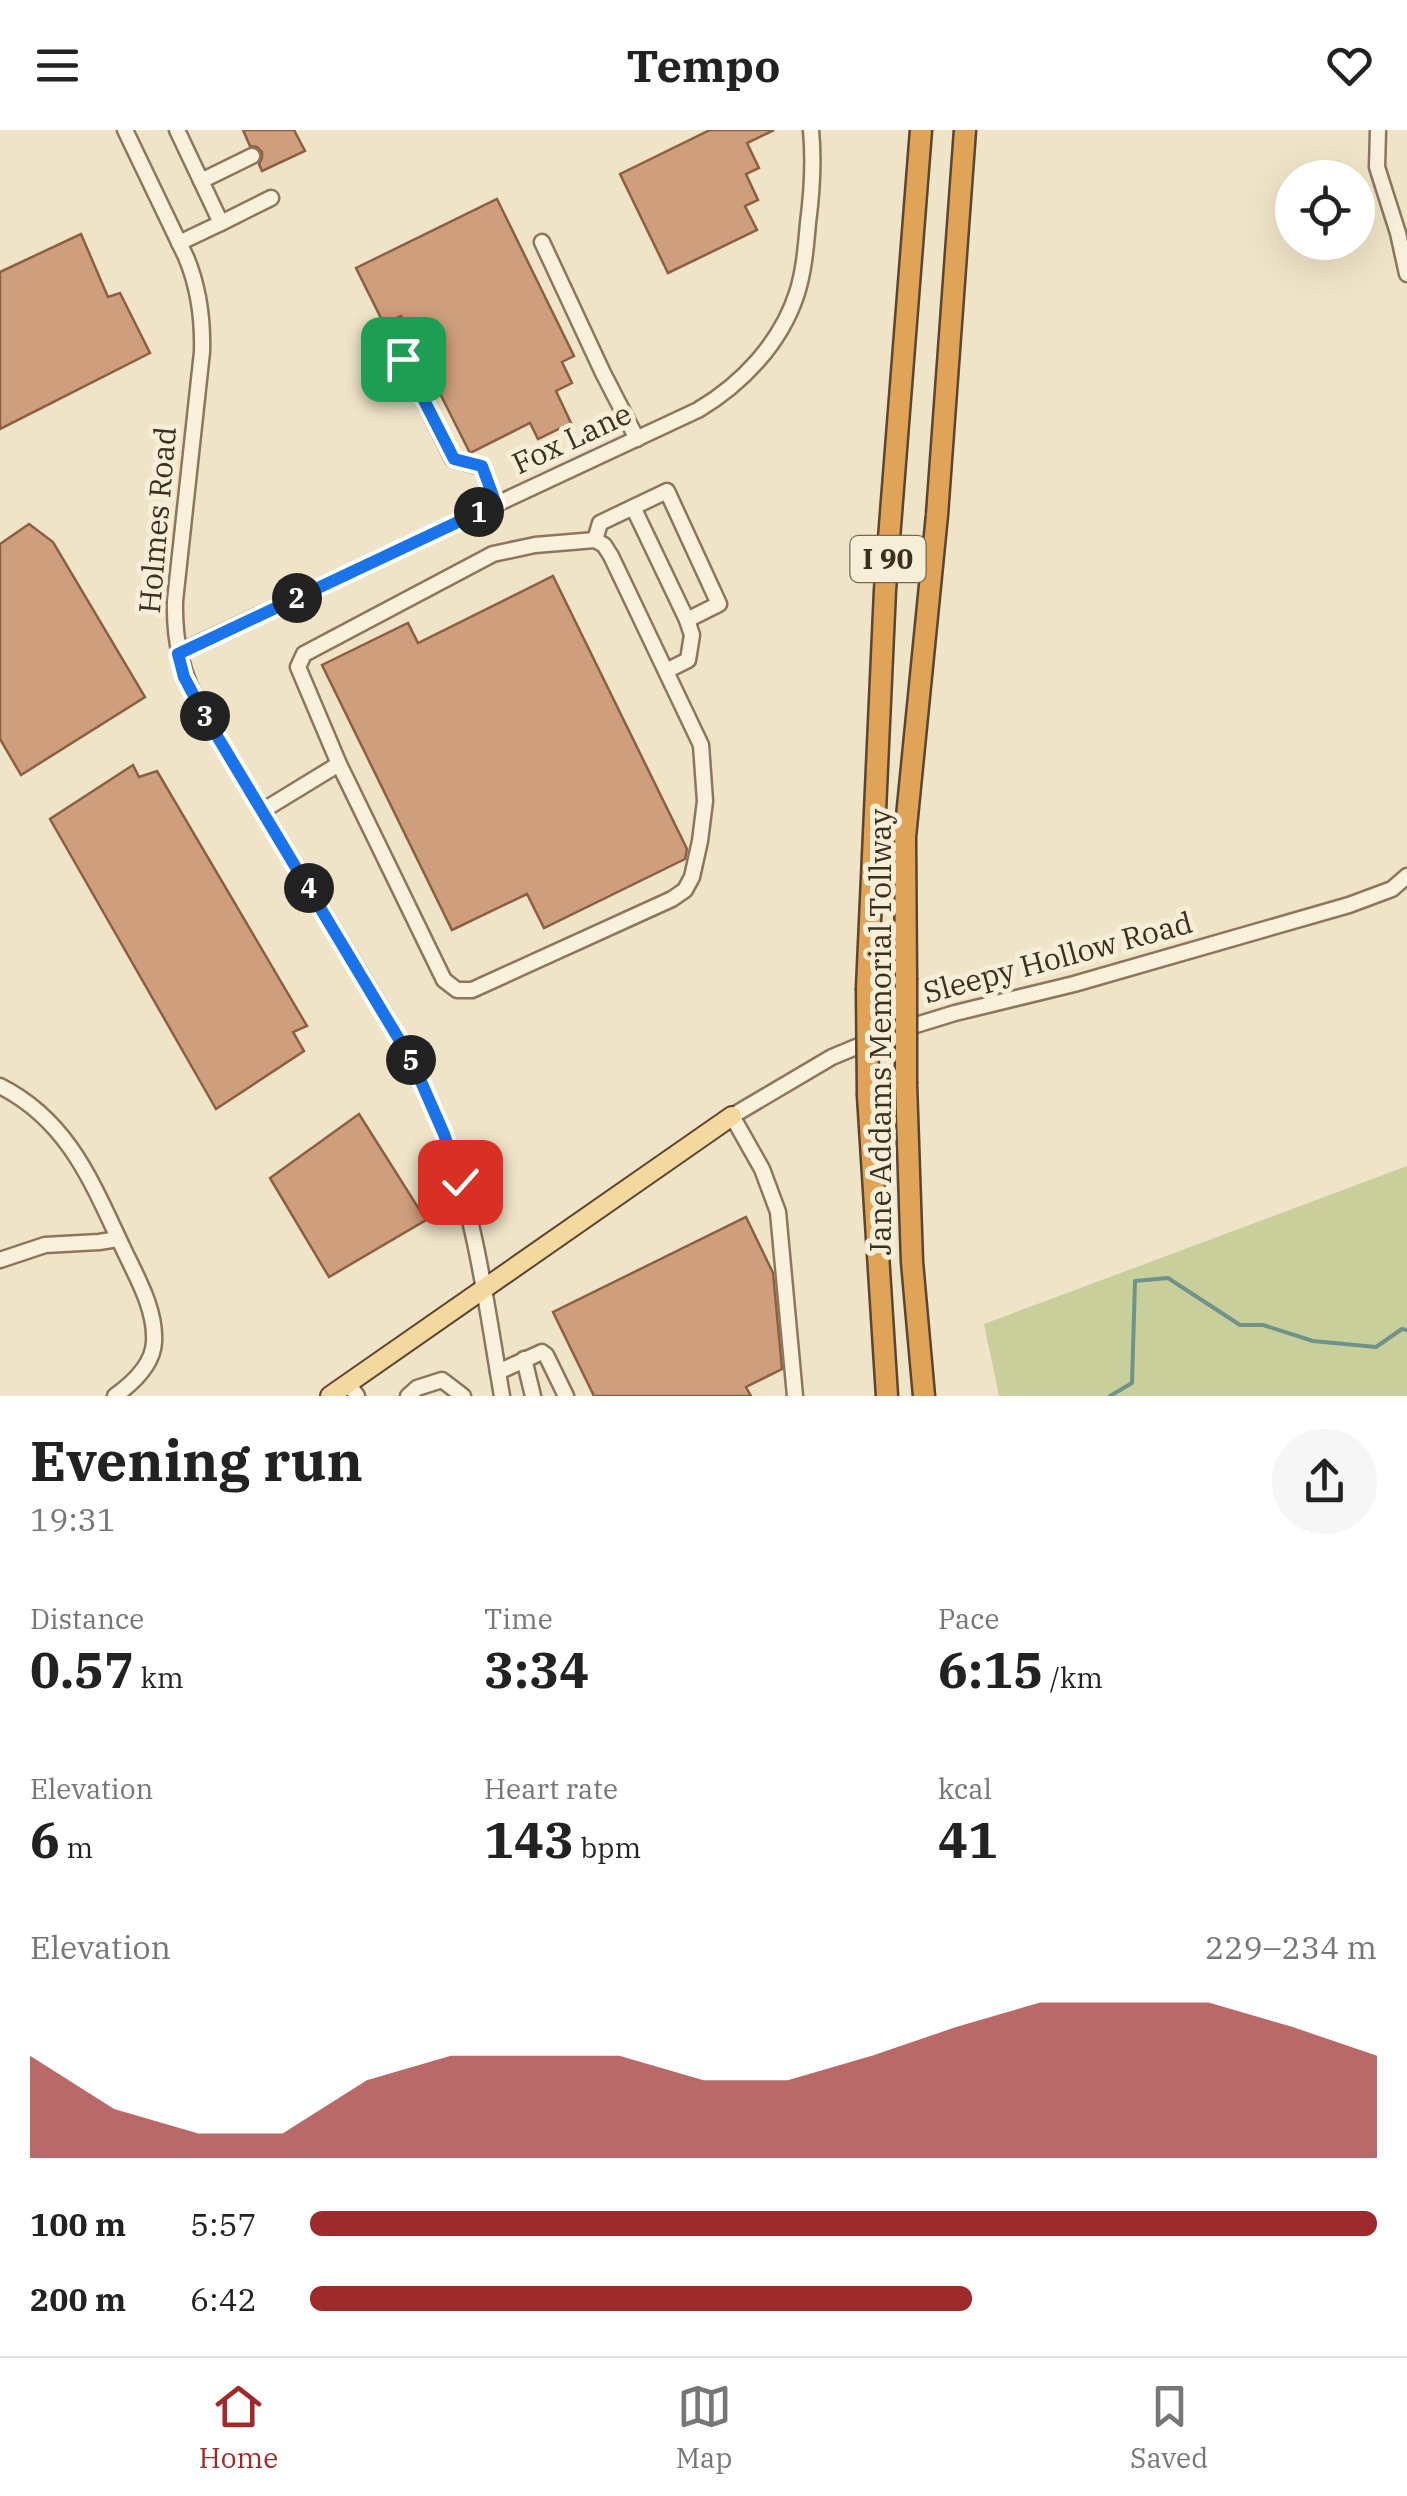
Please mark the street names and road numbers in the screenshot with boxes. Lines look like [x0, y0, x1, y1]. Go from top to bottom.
street label: Fox Lane [505, 393, 637, 482]
street label: Holmes Road [129, 425, 184, 615]
road number: I 90 [850, 536, 926, 582]
street label: Jane Addams Memorial Tollway [860, 809, 899, 1255]
street label: Sleepy Hollow Road [919, 902, 1197, 1011]

